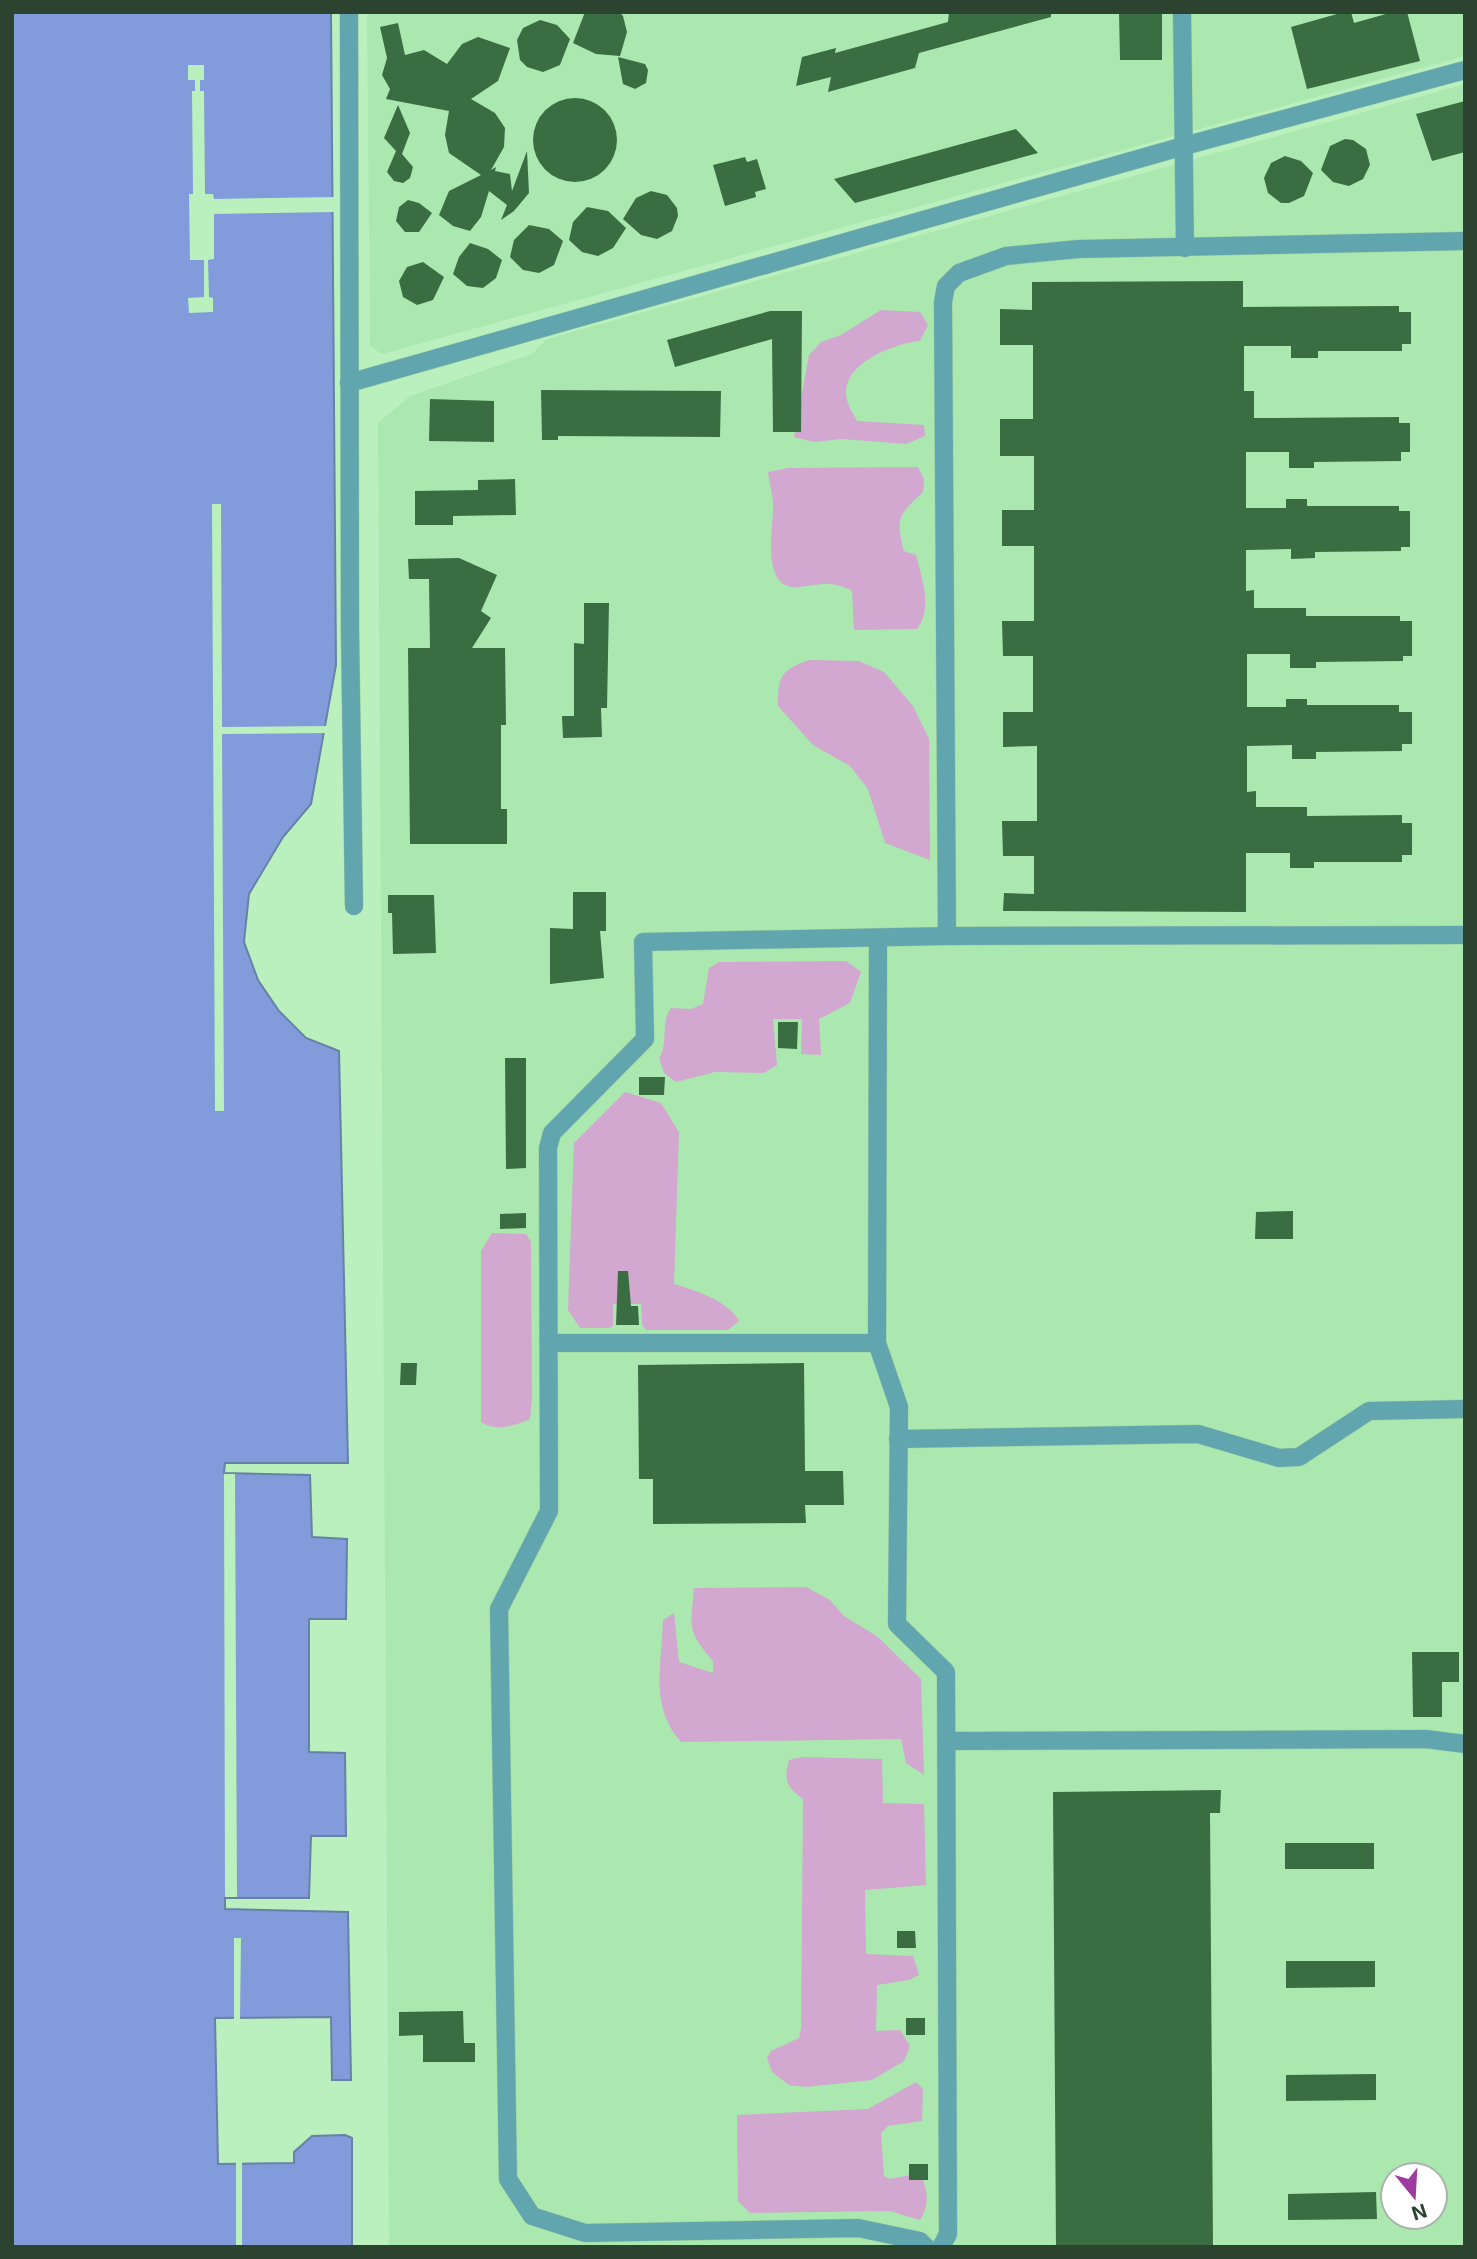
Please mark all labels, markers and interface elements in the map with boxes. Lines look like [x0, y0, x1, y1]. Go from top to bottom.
north arrow [1379, 2161, 1449, 2231]
text: N [1409, 2199, 1430, 2225]

